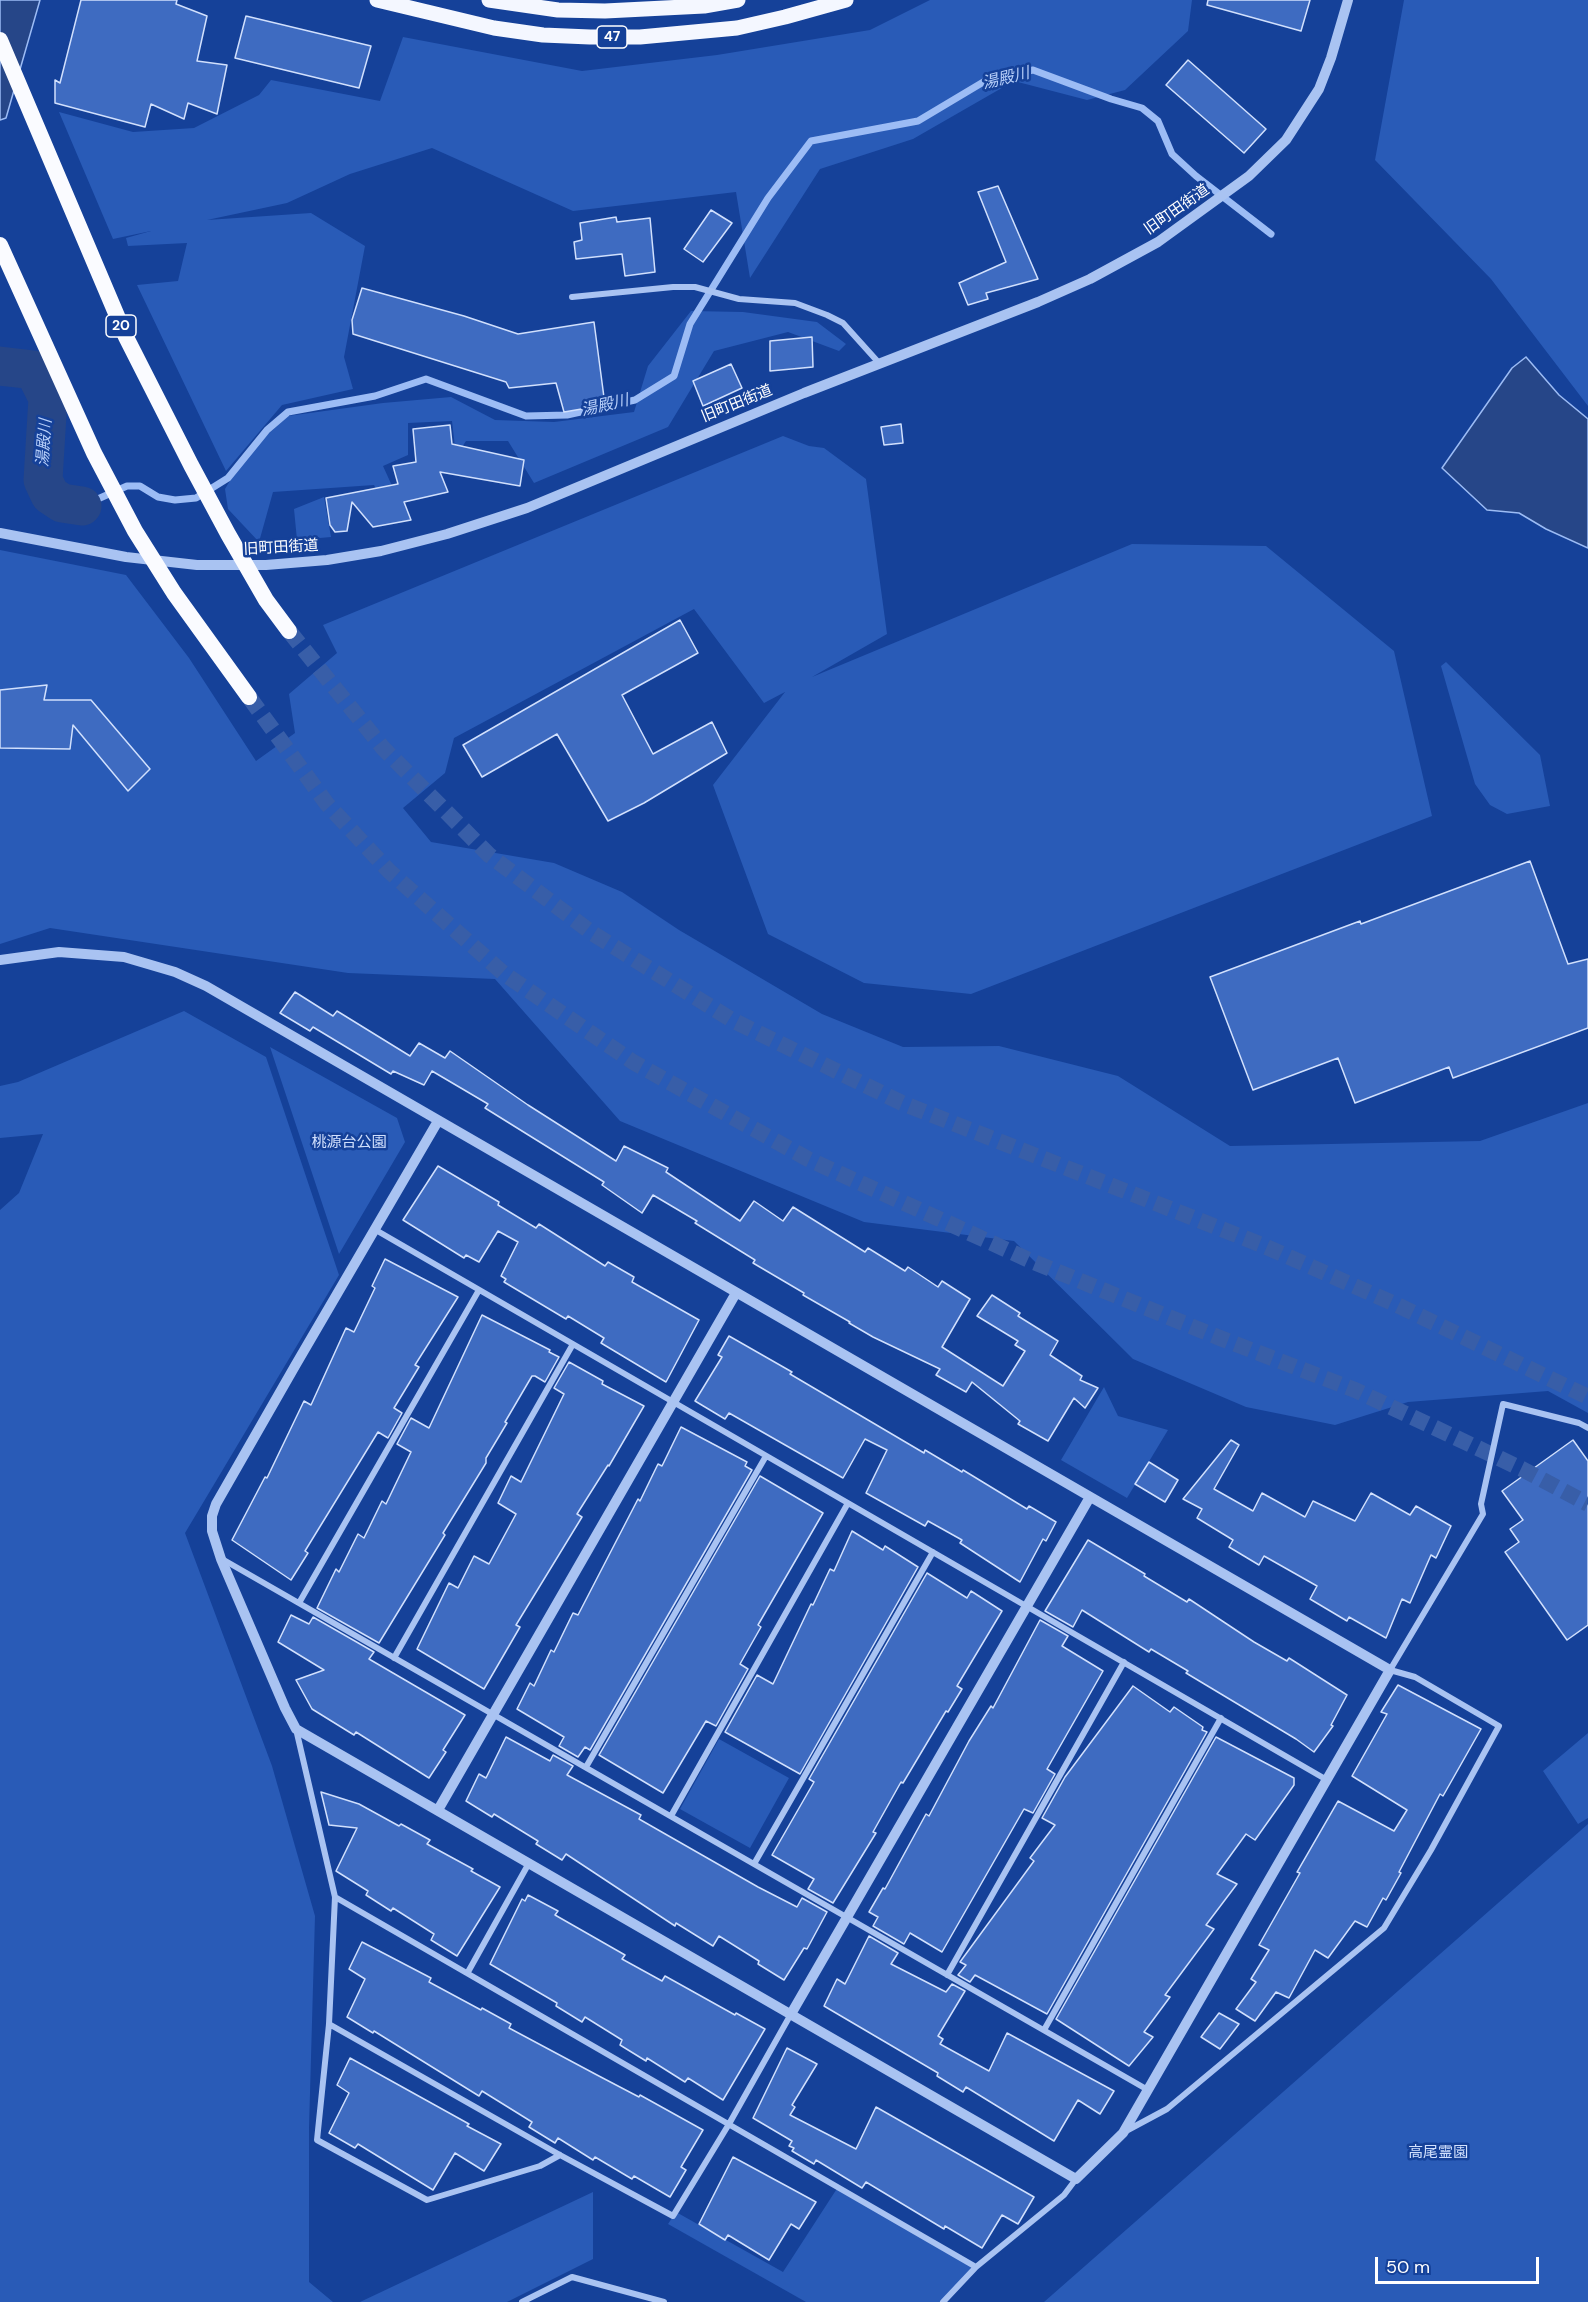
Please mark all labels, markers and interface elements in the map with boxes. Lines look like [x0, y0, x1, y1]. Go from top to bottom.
road number: 47 [597, 26, 627, 48]
water label: 湯殿川 [980, 64, 1032, 94]
street label: 旧町田街道 [1141, 181, 1213, 239]
road number: 20 [106, 315, 136, 337]
street label: 旧町田街道 [699, 382, 775, 426]
water label: 湯殿川 [579, 391, 631, 421]
water label: 湯殿川 [34, 418, 56, 468]
street label: 旧町田街道 [243, 537, 319, 559]
park label: 桃源台公園 [312, 1134, 386, 1152]
park label: 高尾霊園 [1408, 2144, 1468, 2162]
scale bar [1378, 2245, 1542, 2283]
text: 50 m [1386, 2255, 1430, 2279]

